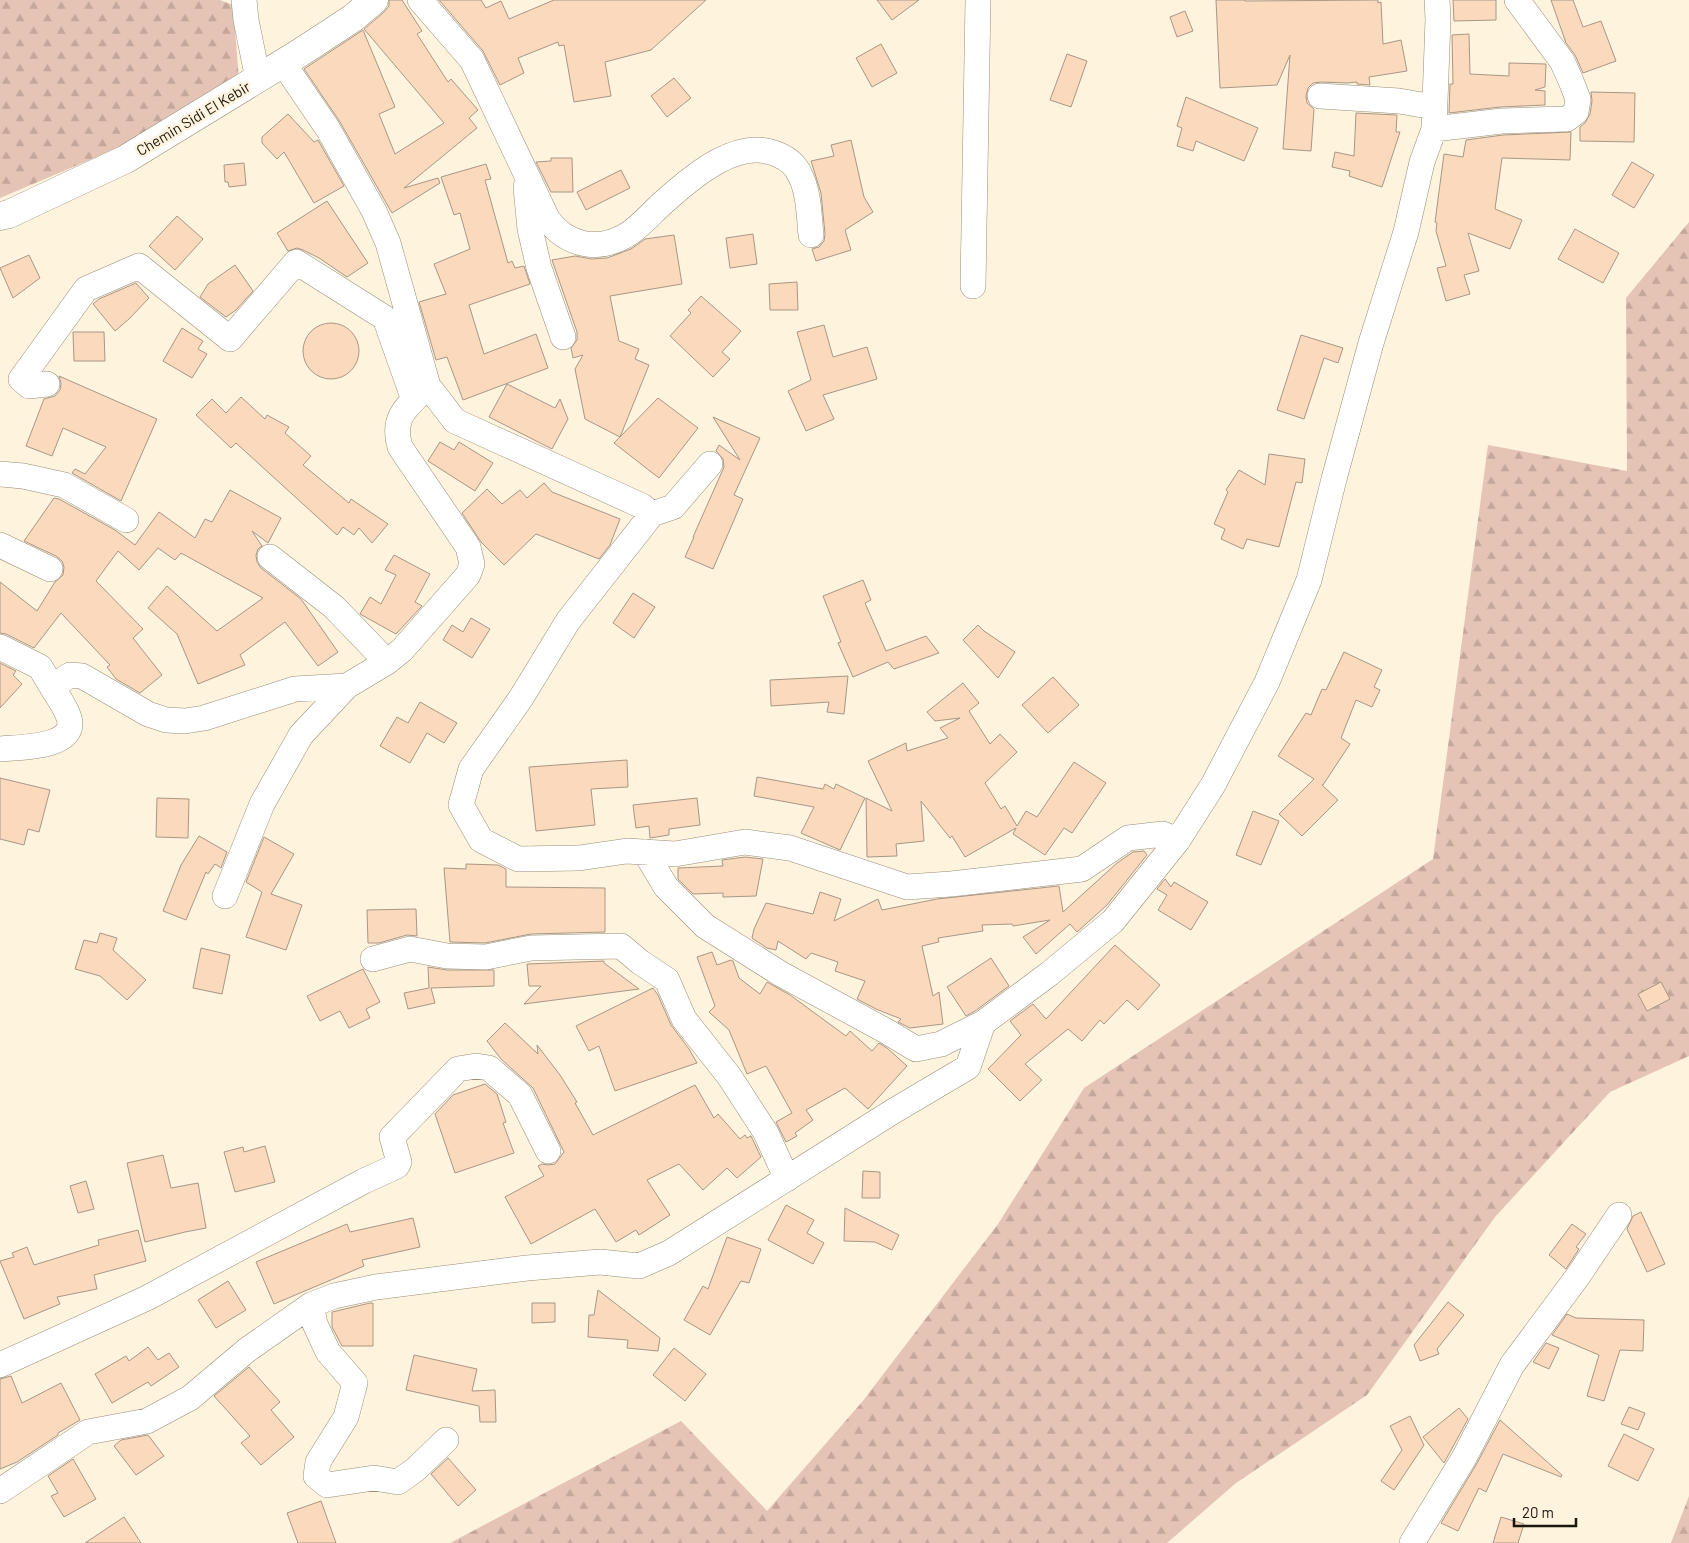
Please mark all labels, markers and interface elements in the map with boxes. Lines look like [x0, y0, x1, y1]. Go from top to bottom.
street label: Chemin Sidi El Kebir [133, 77, 254, 159]
scale bar [1514, 1496, 1576, 1528]
text: 20 m [1522, 1503, 1554, 1521]

